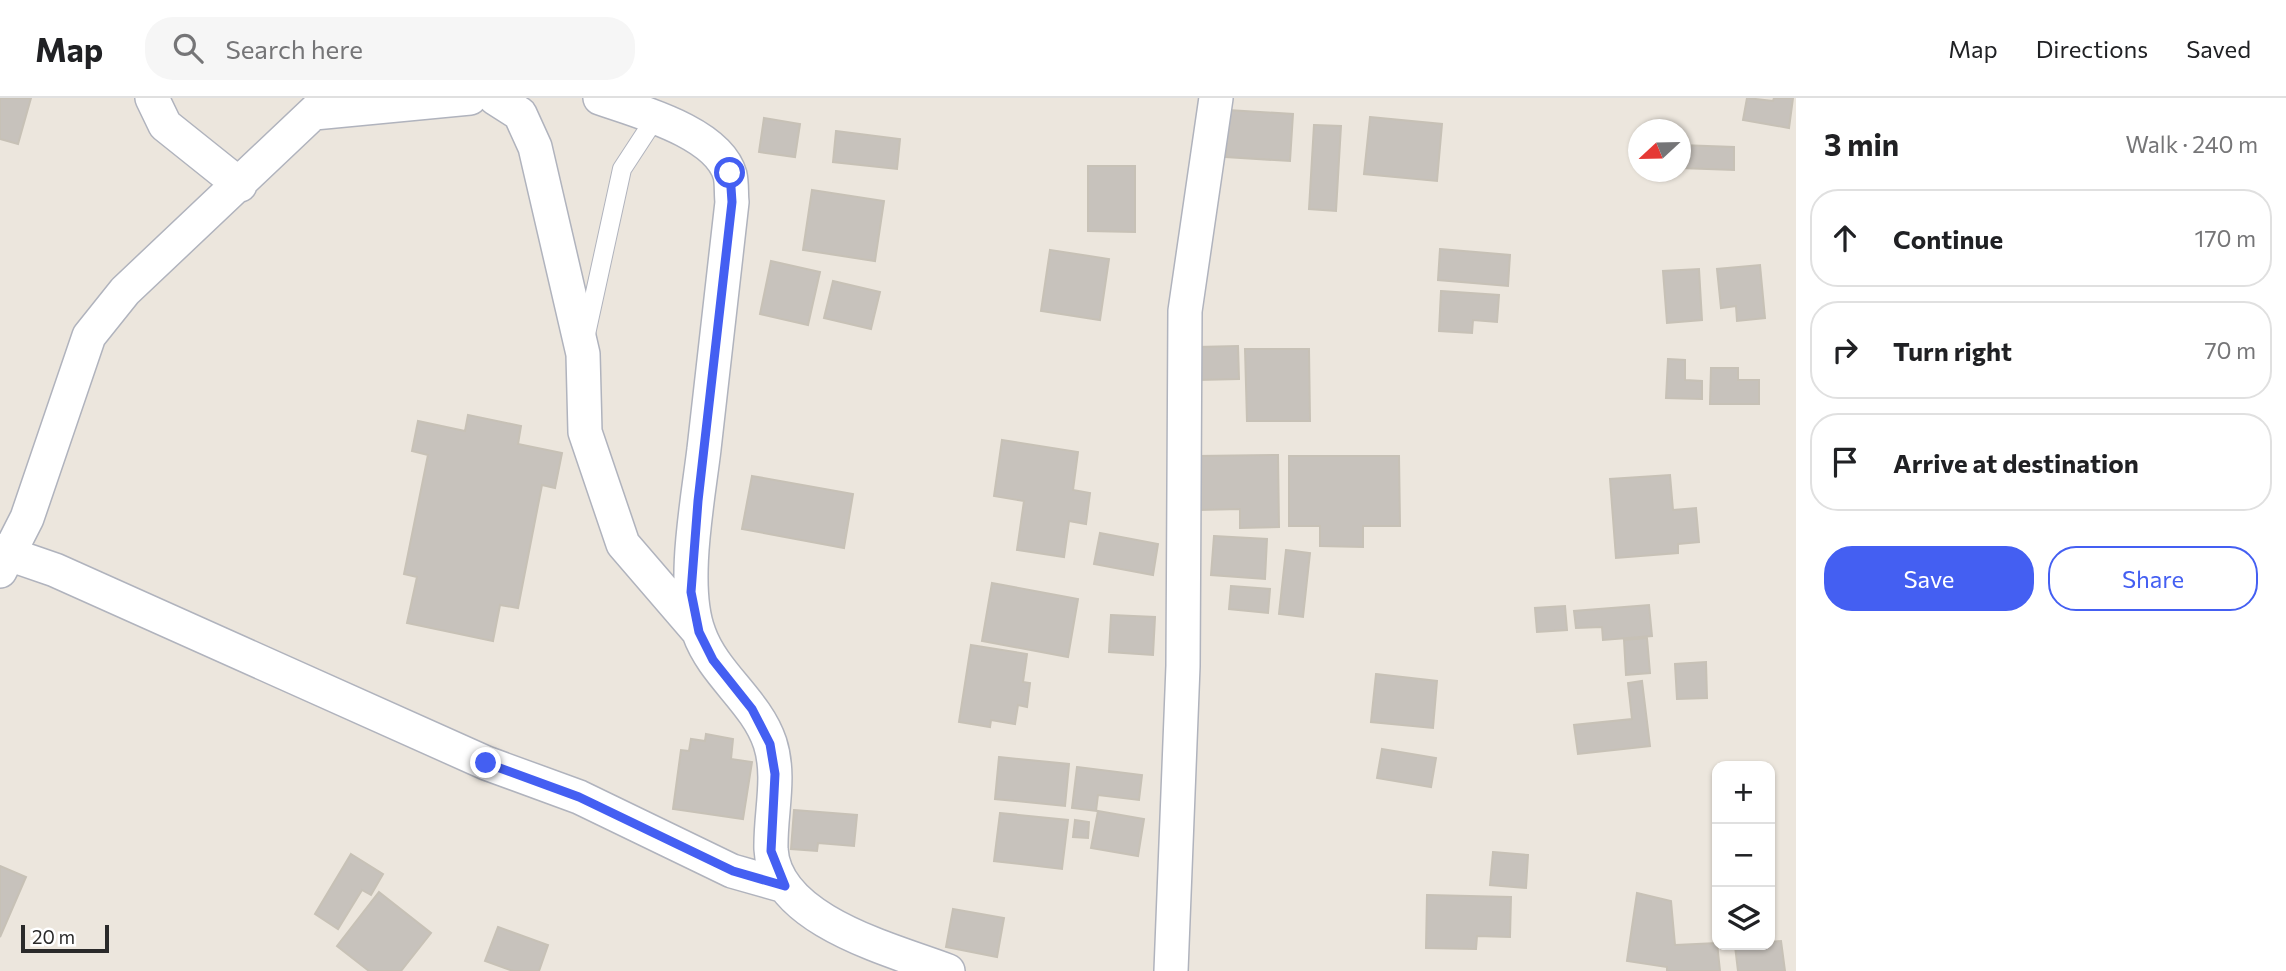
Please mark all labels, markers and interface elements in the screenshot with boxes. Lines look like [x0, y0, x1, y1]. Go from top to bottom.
search box [145, 17, 635, 80]
text: Map [35, 28, 103, 69]
icon: search [169, 29, 207, 67]
text: Search here [225, 33, 363, 64]
text: Map [1948, 34, 1998, 63]
text: Directions [2036, 34, 2148, 63]
text: Saved [2186, 34, 2251, 63]
north arrow [1628, 119, 1691, 182]
text: 3 min [1824, 125, 1899, 162]
text: Walk · 240 m [2126, 130, 2258, 158]
route start [714, 157, 745, 188]
icon: ahead [1826, 219, 1864, 257]
text: Continue [1893, 223, 2003, 254]
text: 170 m [2195, 224, 2256, 252]
icon: right [1826, 331, 1864, 369]
text: Turn right [1893, 335, 2012, 366]
text: 70 m [2204, 336, 2256, 364]
icon: arrive [1826, 443, 1864, 481]
text: Arrive at destination [1893, 447, 2139, 478]
button: Save [1824, 546, 2034, 611]
button: Share [2048, 546, 2258, 611]
route end [470, 747, 501, 778]
map controls [1712, 761, 1775, 950]
button: + [1712, 761, 1775, 824]
button: − [1712, 824, 1775, 887]
button: layers [1712, 887, 1775, 950]
scale bar [21, 922, 108, 954]
text: 20 m [32, 925, 75, 948]

